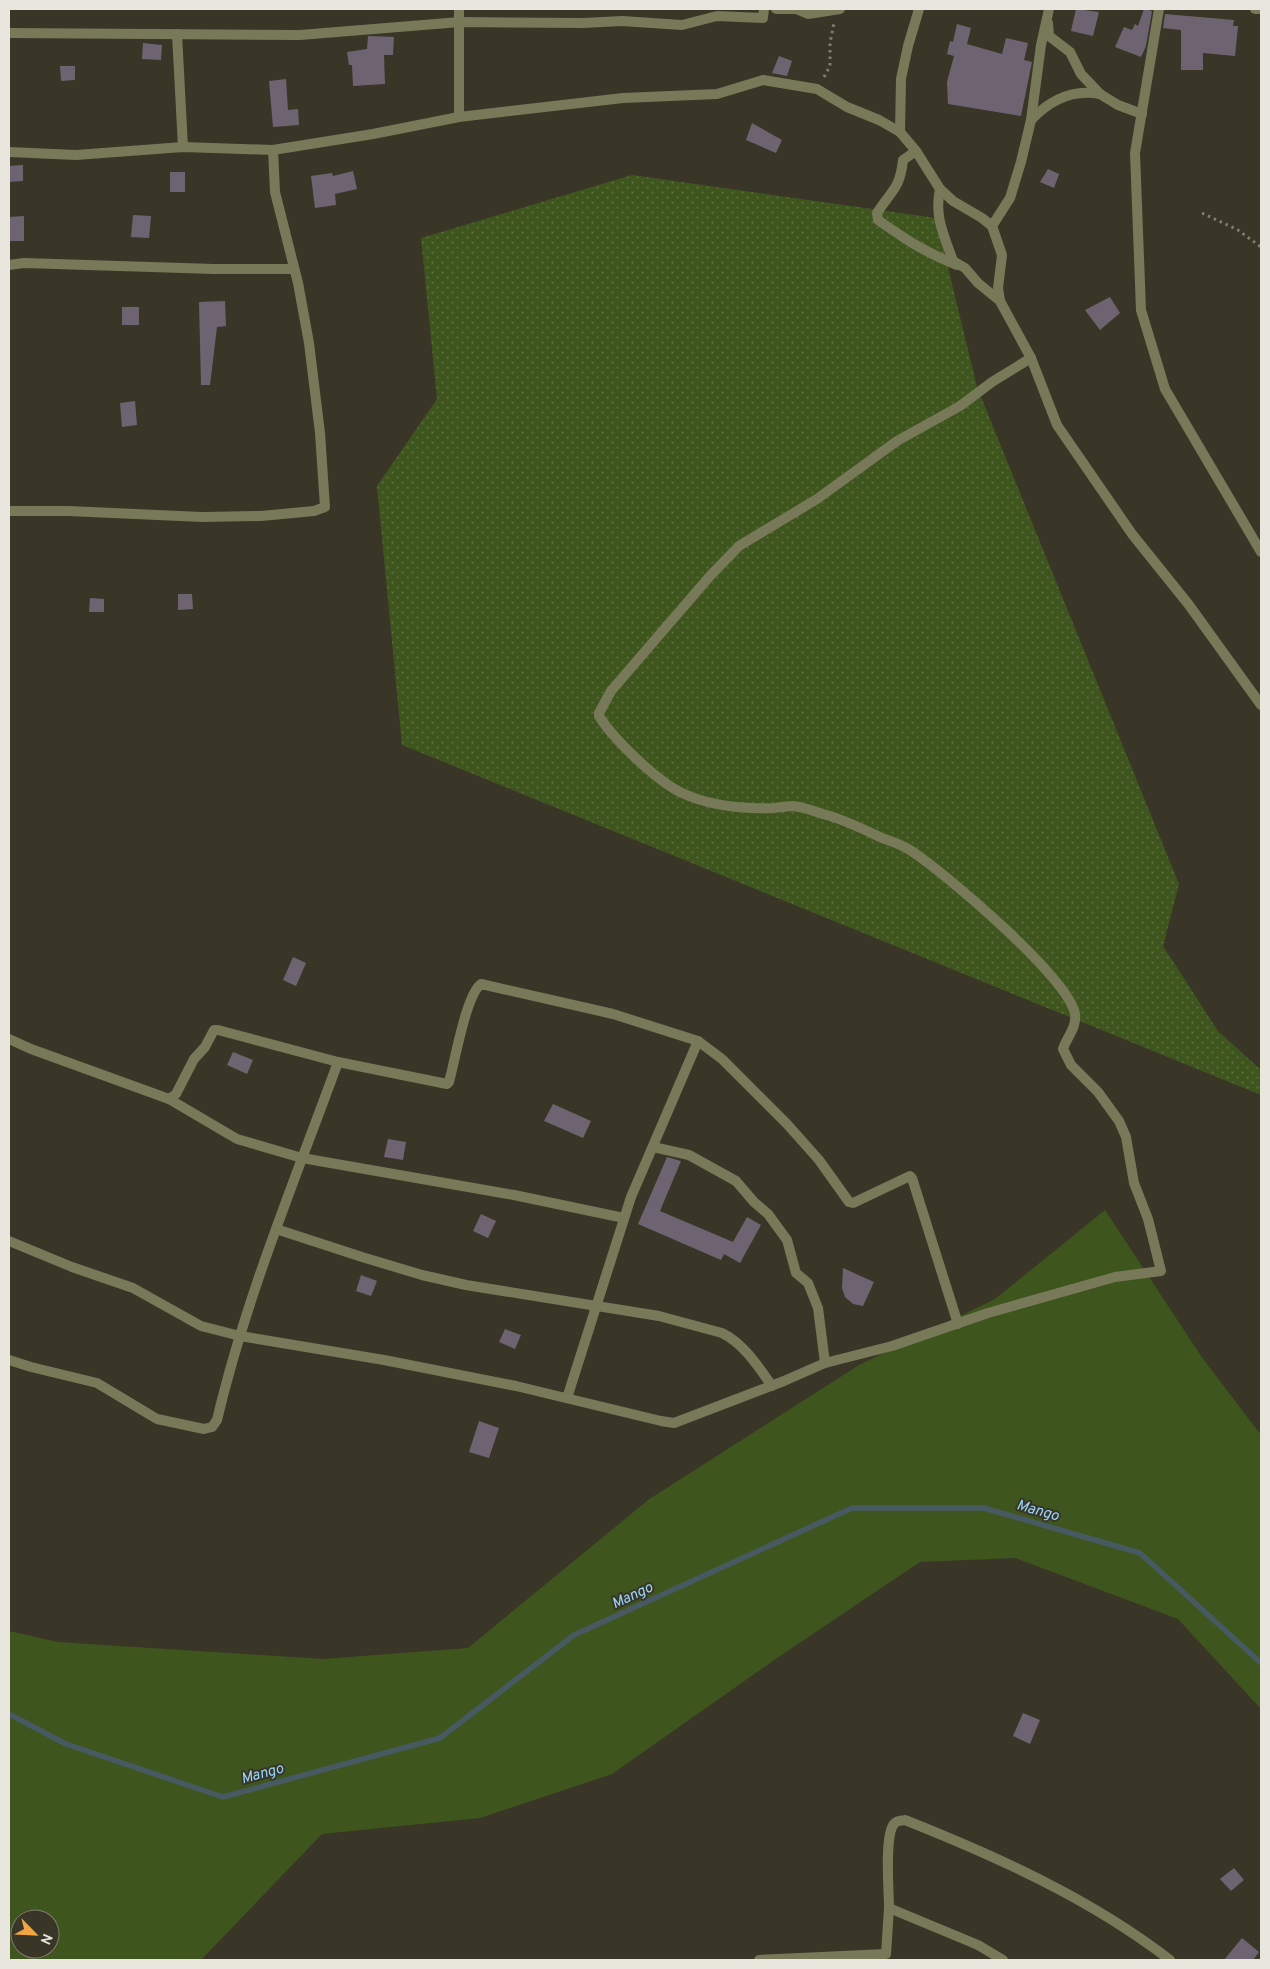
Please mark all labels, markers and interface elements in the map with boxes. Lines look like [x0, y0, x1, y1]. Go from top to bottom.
water label: Mango [1014, 1496, 1061, 1527]
water label: Mango [609, 1579, 656, 1614]
water label: Mango [239, 1760, 286, 1789]
north arrow [10, 1909, 60, 1959]
text: N [36, 1931, 55, 1947]

